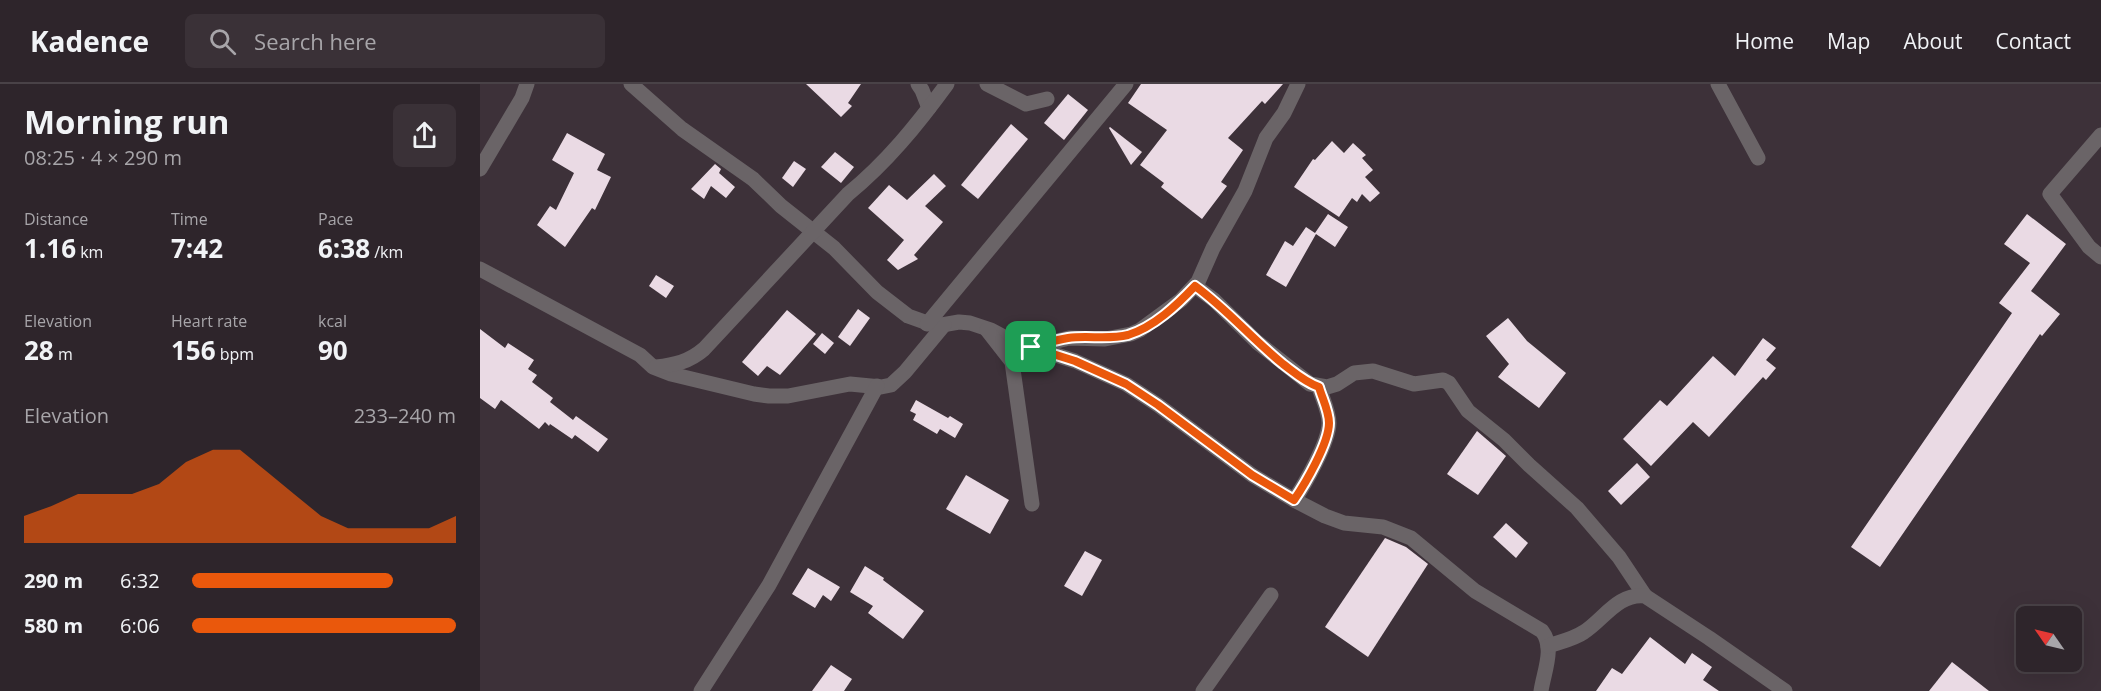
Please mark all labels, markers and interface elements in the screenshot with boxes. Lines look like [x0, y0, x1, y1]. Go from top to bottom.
search box [185, 14, 605, 68]
text: Kadence [30, 22, 149, 60]
icon: search [206, 25, 239, 58]
text: Search here [254, 26, 377, 56]
text: Home [1735, 27, 1794, 55]
text: Map [1827, 27, 1870, 55]
text: About [1903, 27, 1963, 55]
text: Contact [1996, 27, 2071, 55]
text: Morning run [24, 99, 230, 144]
button: share [393, 104, 456, 167]
text: 08:25 · 4 × 290 m [24, 144, 182, 171]
text: Distance [24, 208, 88, 230]
text: Time [171, 208, 208, 230]
text: Pace [318, 208, 353, 230]
text: 1.16 [24, 230, 76, 266]
text: 7:42 [171, 230, 223, 266]
text: 6:38 [318, 230, 370, 266]
text: km [76, 241, 103, 263]
text: /km [370, 241, 403, 263]
text: Elevation [24, 310, 92, 332]
text: Heart rate [171, 310, 247, 332]
text: kcal [318, 310, 347, 332]
pin [1005, 321, 1056, 372]
icon: arrive [1014, 330, 1047, 363]
text: 28 [24, 332, 54, 368]
text: 156 [171, 332, 216, 368]
text: 90 [318, 332, 348, 368]
text: m [54, 343, 73, 365]
text: bpm [216, 343, 254, 365]
text: Elevation [24, 402, 109, 429]
text: 233–240 m [354, 402, 456, 429]
text: 290 m [24, 567, 83, 594]
text: 6:32 [120, 567, 160, 594]
north arrow [2016, 606, 2082, 672]
map controls [2016, 606, 2082, 672]
text: 580 m [24, 612, 83, 639]
text: 6:06 [120, 612, 160, 639]

